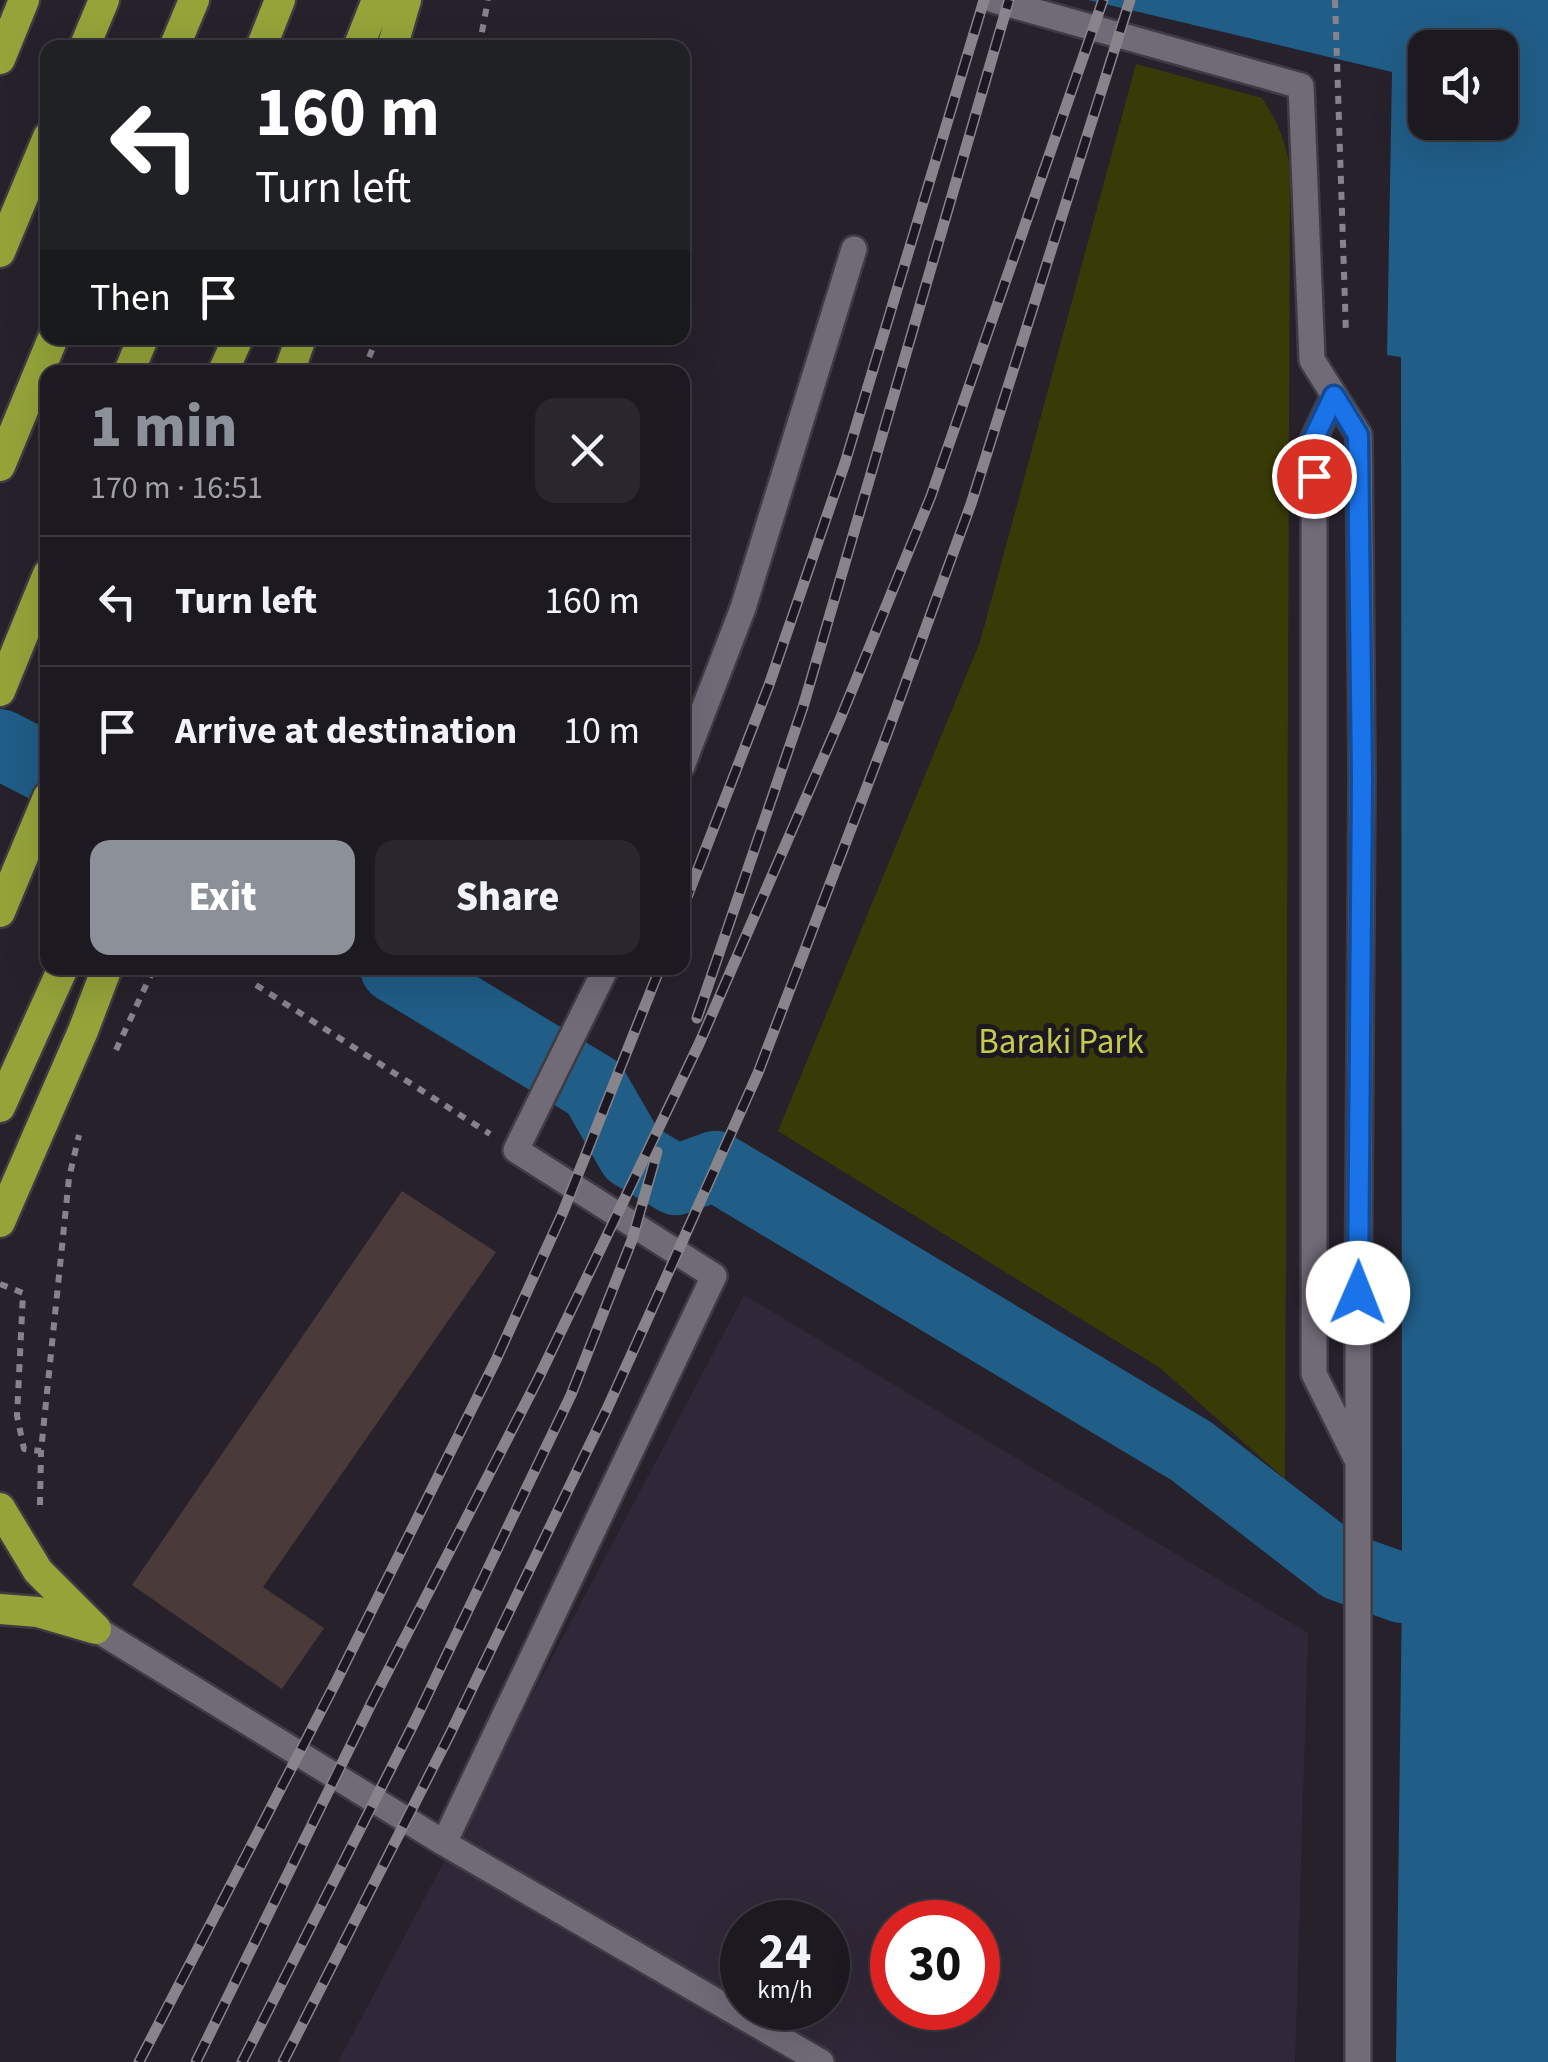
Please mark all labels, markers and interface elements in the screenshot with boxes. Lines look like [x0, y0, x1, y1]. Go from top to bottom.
map controls [1408, 30, 1518, 140]
button: sound [1408, 30, 1518, 140]
text: 160 m [255, 63, 440, 163]
icon: left [90, 80, 220, 210]
text: Turn left [255, 156, 411, 220]
icon: arrive [191, 270, 246, 325]
text: Then [90, 271, 171, 325]
text: 1 min [90, 385, 237, 470]
button: close [535, 398, 640, 503]
pin [1272, 434, 1357, 519]
icon: arrive [1287, 449, 1342, 504]
text: 170 m · 16:51 [90, 465, 263, 511]
icon: left [90, 574, 145, 629]
text: Turn left [175, 574, 317, 628]
text: 160 m [544, 574, 640, 628]
icon: arrive [90, 704, 145, 759]
text: Arrive at destination [175, 704, 517, 758]
text: 10 m [563, 704, 640, 758]
button: Exit [90, 840, 355, 955]
button: Share [375, 840, 640, 955]
park label: Baraki Park [978, 1017, 1144, 1067]
position arrow [1306, 1241, 1410, 1345]
speed limit sign: 30 [870, 1900, 1000, 2030]
text: 24 [759, 1917, 811, 1988]
text: km/h [757, 1972, 813, 2008]

